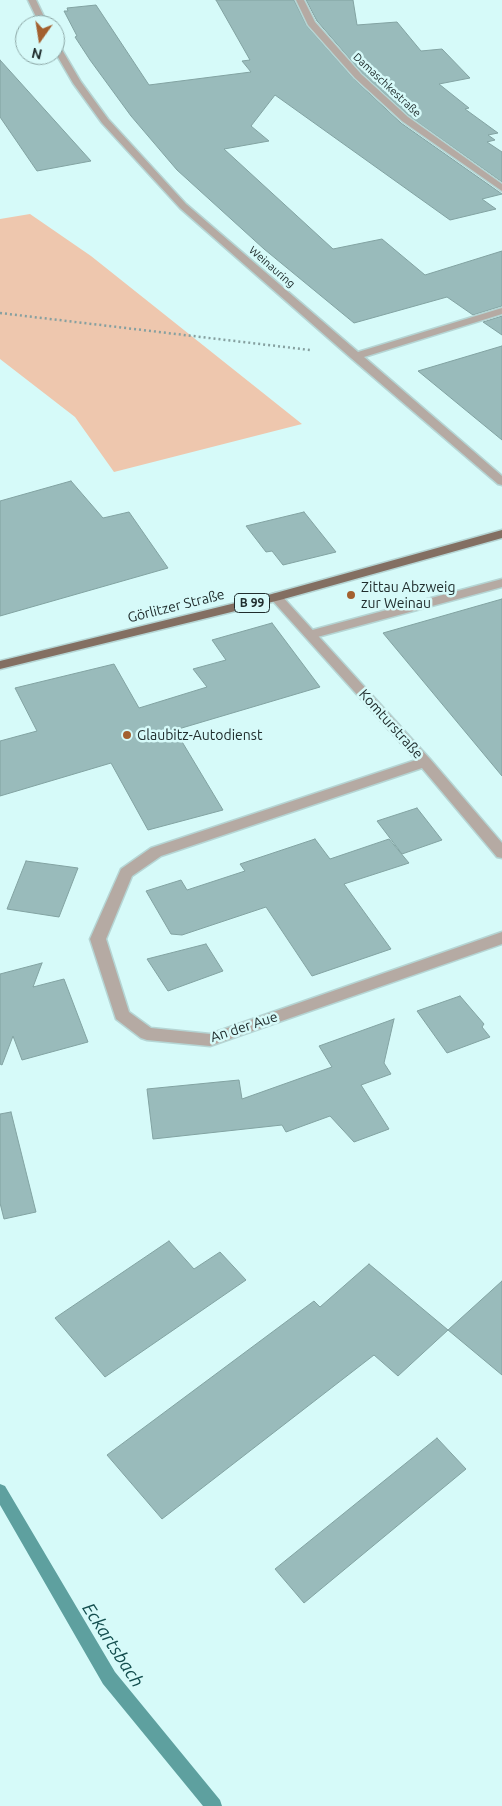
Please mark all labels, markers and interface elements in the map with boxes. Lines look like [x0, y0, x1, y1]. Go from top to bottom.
north arrow [15, 15, 65, 65]
text: N [30, 45, 44, 63]
street label: Damaschkestraße [350, 50, 424, 120]
street label: Weinauring [246, 244, 298, 290]
place label: Zittau Abzweig zur Weinau [361, 579, 455, 612]
street label: Görlitzer Straße [126, 586, 226, 626]
marker: Zittau Abzweig zur Weinau [345, 589, 357, 601]
road number: B 99 [234, 594, 270, 612]
street label: Komturstraße [355, 686, 427, 762]
place label: Glaubitz-Autodienst [137, 727, 262, 743]
marker: Glaubitz-Autodienst [121, 729, 133, 741]
street label: An der Aue [208, 1008, 280, 1046]
water label: Eckartsbach [78, 1599, 148, 1691]

